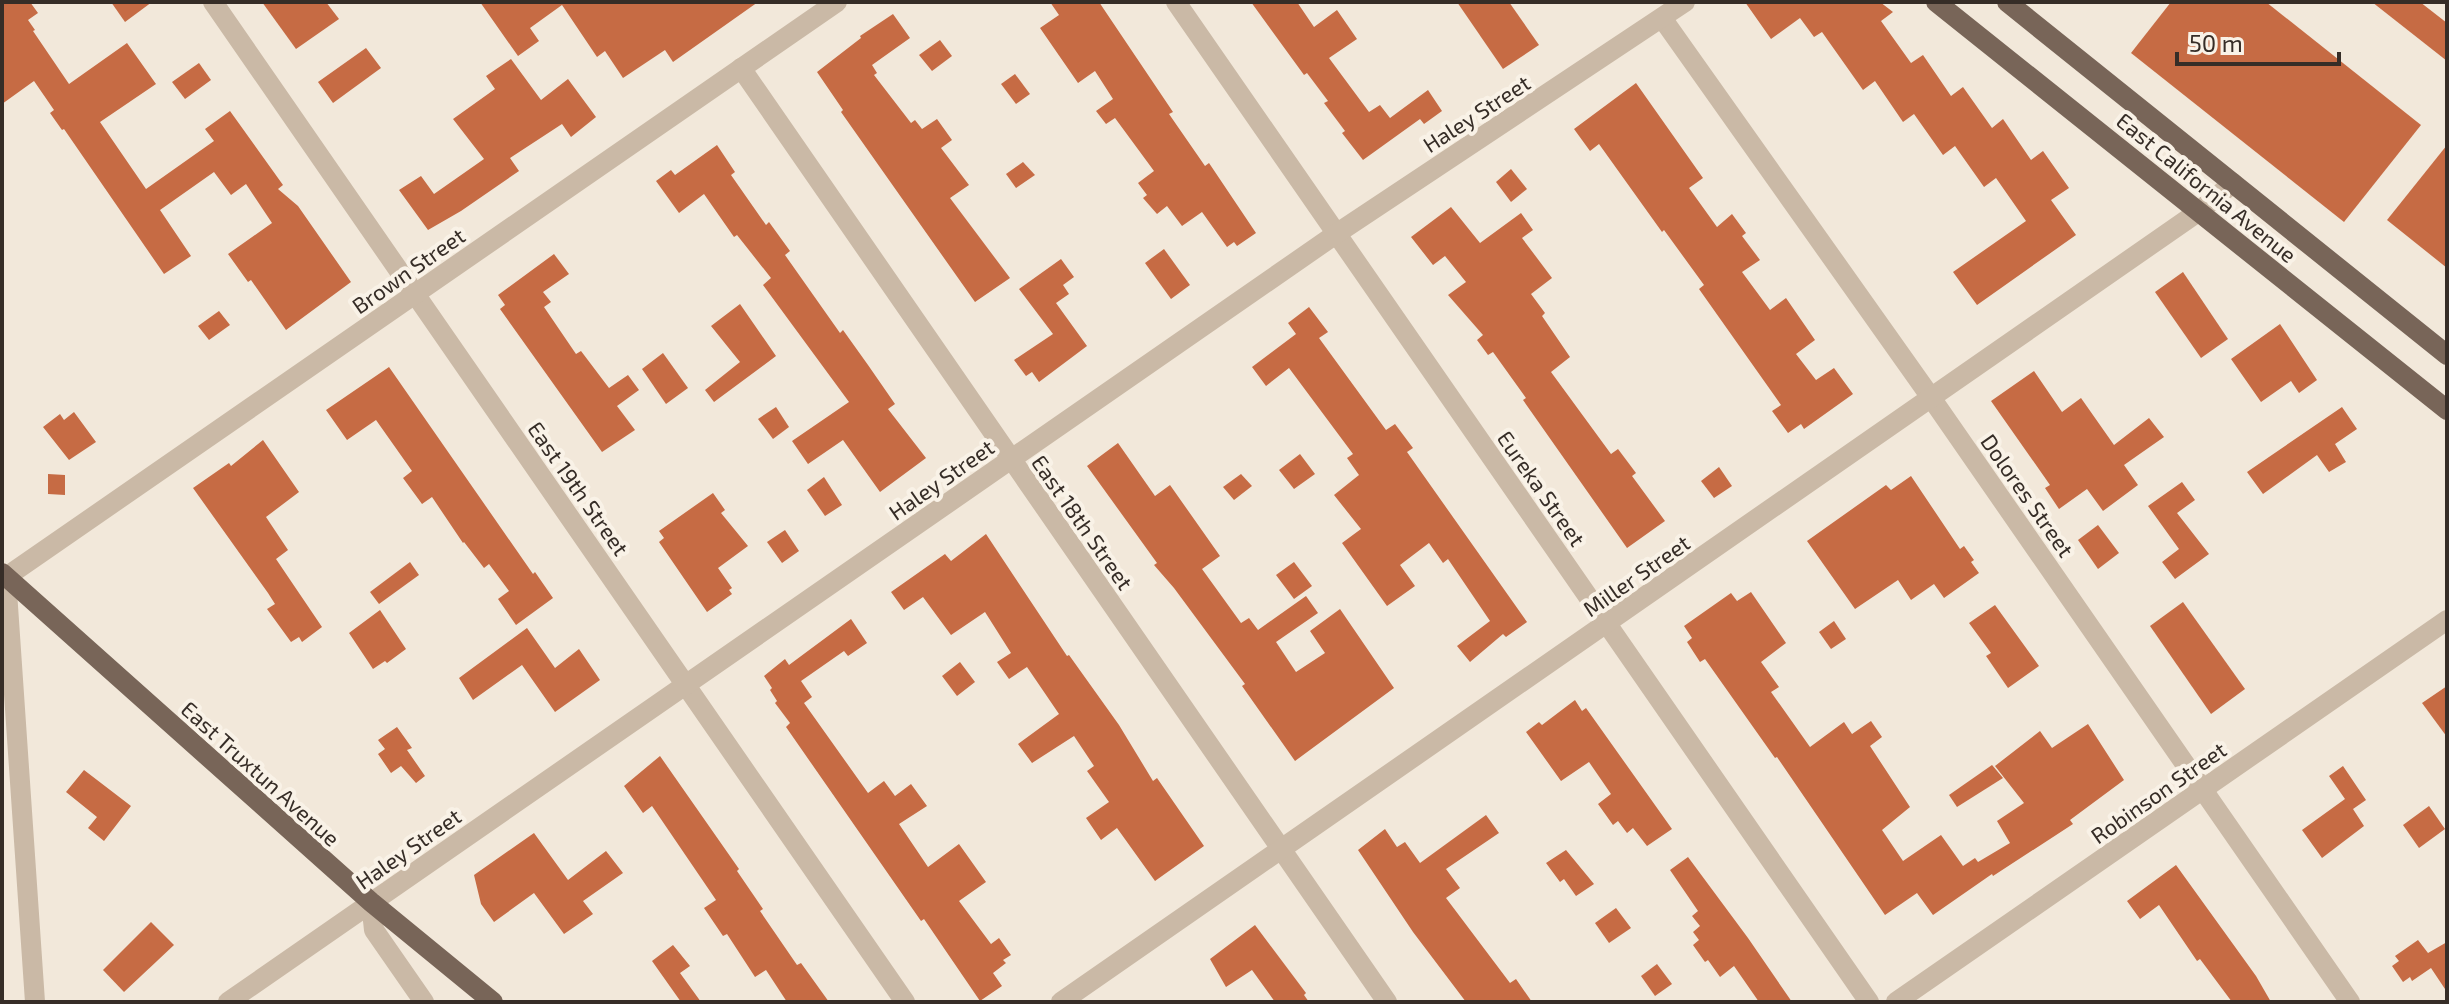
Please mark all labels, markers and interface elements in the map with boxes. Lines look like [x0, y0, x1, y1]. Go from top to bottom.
scale bar [2177, 16, 2339, 66]
text: 50 m [2189, 28, 2243, 57]
street label: Haley Street [1418, 69, 1534, 157]
street label: East California Avenue [2112, 107, 2302, 267]
street label: Brown Street [347, 222, 469, 318]
street label: East 19th Street [523, 416, 635, 560]
street label: Eureka Street [1493, 425, 1591, 551]
street label: Dolores Street [1976, 429, 2080, 561]
street label: Haley Street [883, 433, 999, 525]
street label: East 18th Street [1027, 450, 1139, 594]
street label: Miller Street [1578, 529, 1694, 621]
street label: East Truxtun Avenue [177, 695, 345, 851]
street label: Robinson Street [2085, 736, 2231, 848]
street label: Haley Street [350, 802, 466, 894]

